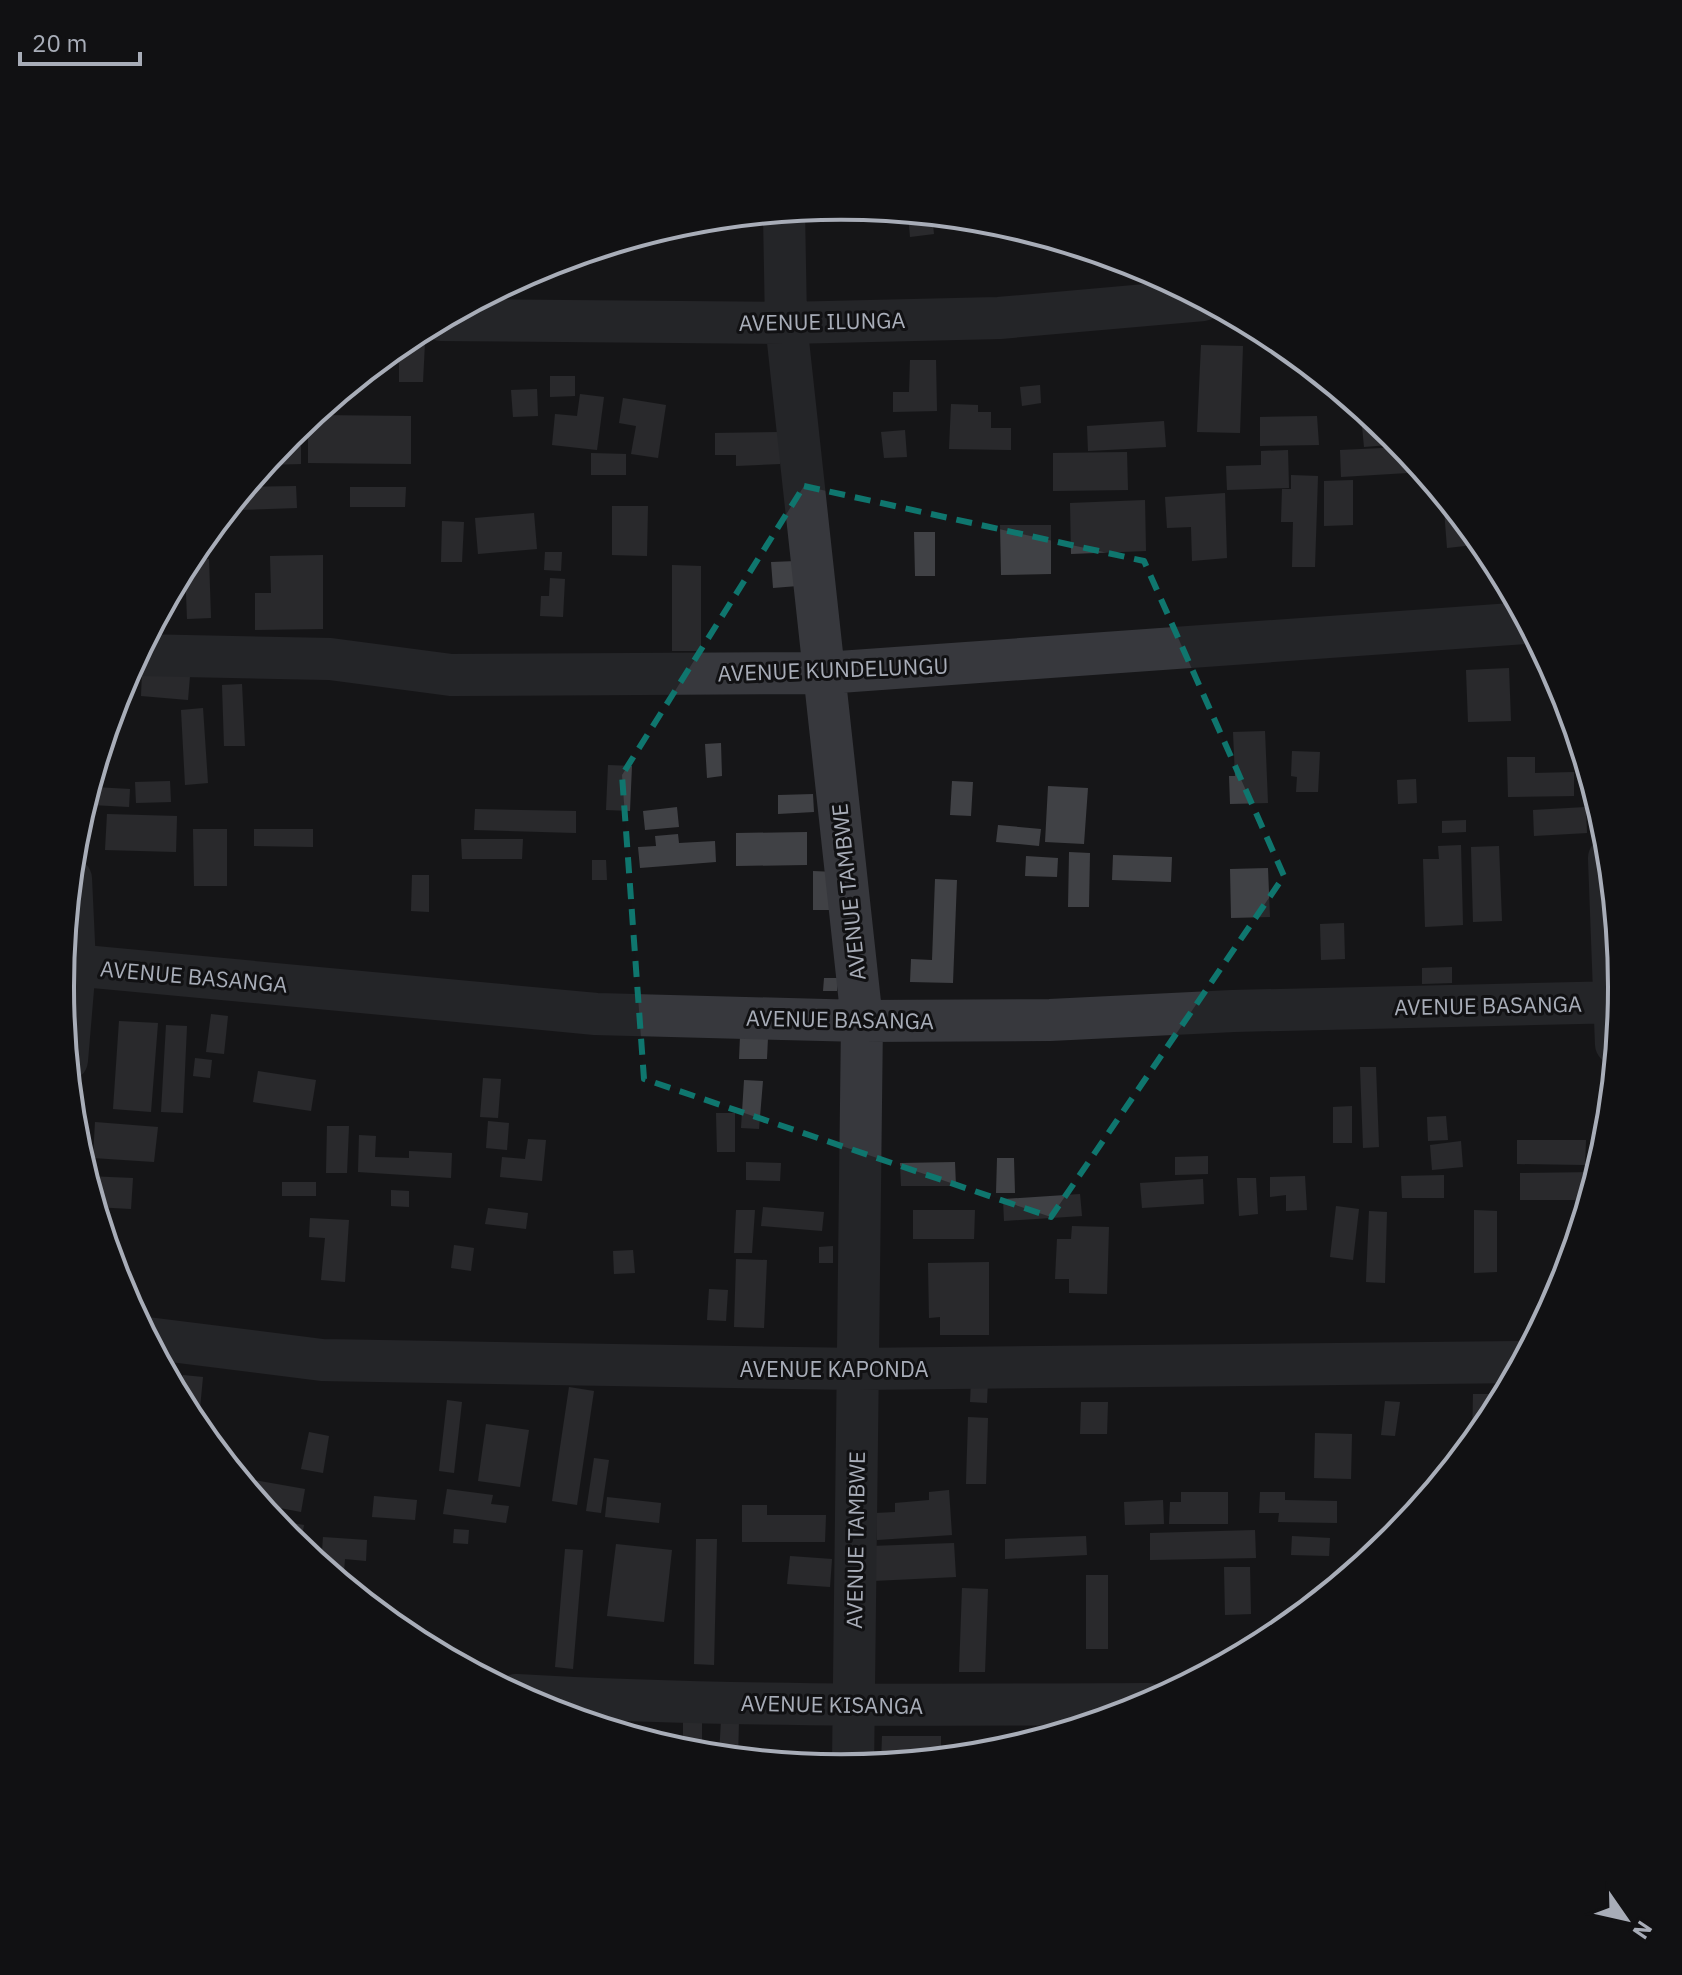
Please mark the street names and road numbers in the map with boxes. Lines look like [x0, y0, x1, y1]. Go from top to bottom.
street label: AVENUE ILUNGA [738, 305, 906, 337]
street label: AVENUE KUNDELUNGU [717, 650, 949, 688]
street label: AVENUE TAMBWE [824, 802, 872, 982]
street label: AVENUE BASANGA [99, 953, 289, 999]
street label: AVENUE BASANGA [1394, 989, 1582, 1021]
street label: AVENUE BASANGA [746, 1003, 934, 1035]
street label: AVENUE KAPONDA [739, 1354, 929, 1383]
street label: AVENUE TAMBWE [839, 1451, 871, 1629]
street label: AVENUE KISANGA [741, 1688, 923, 1720]

